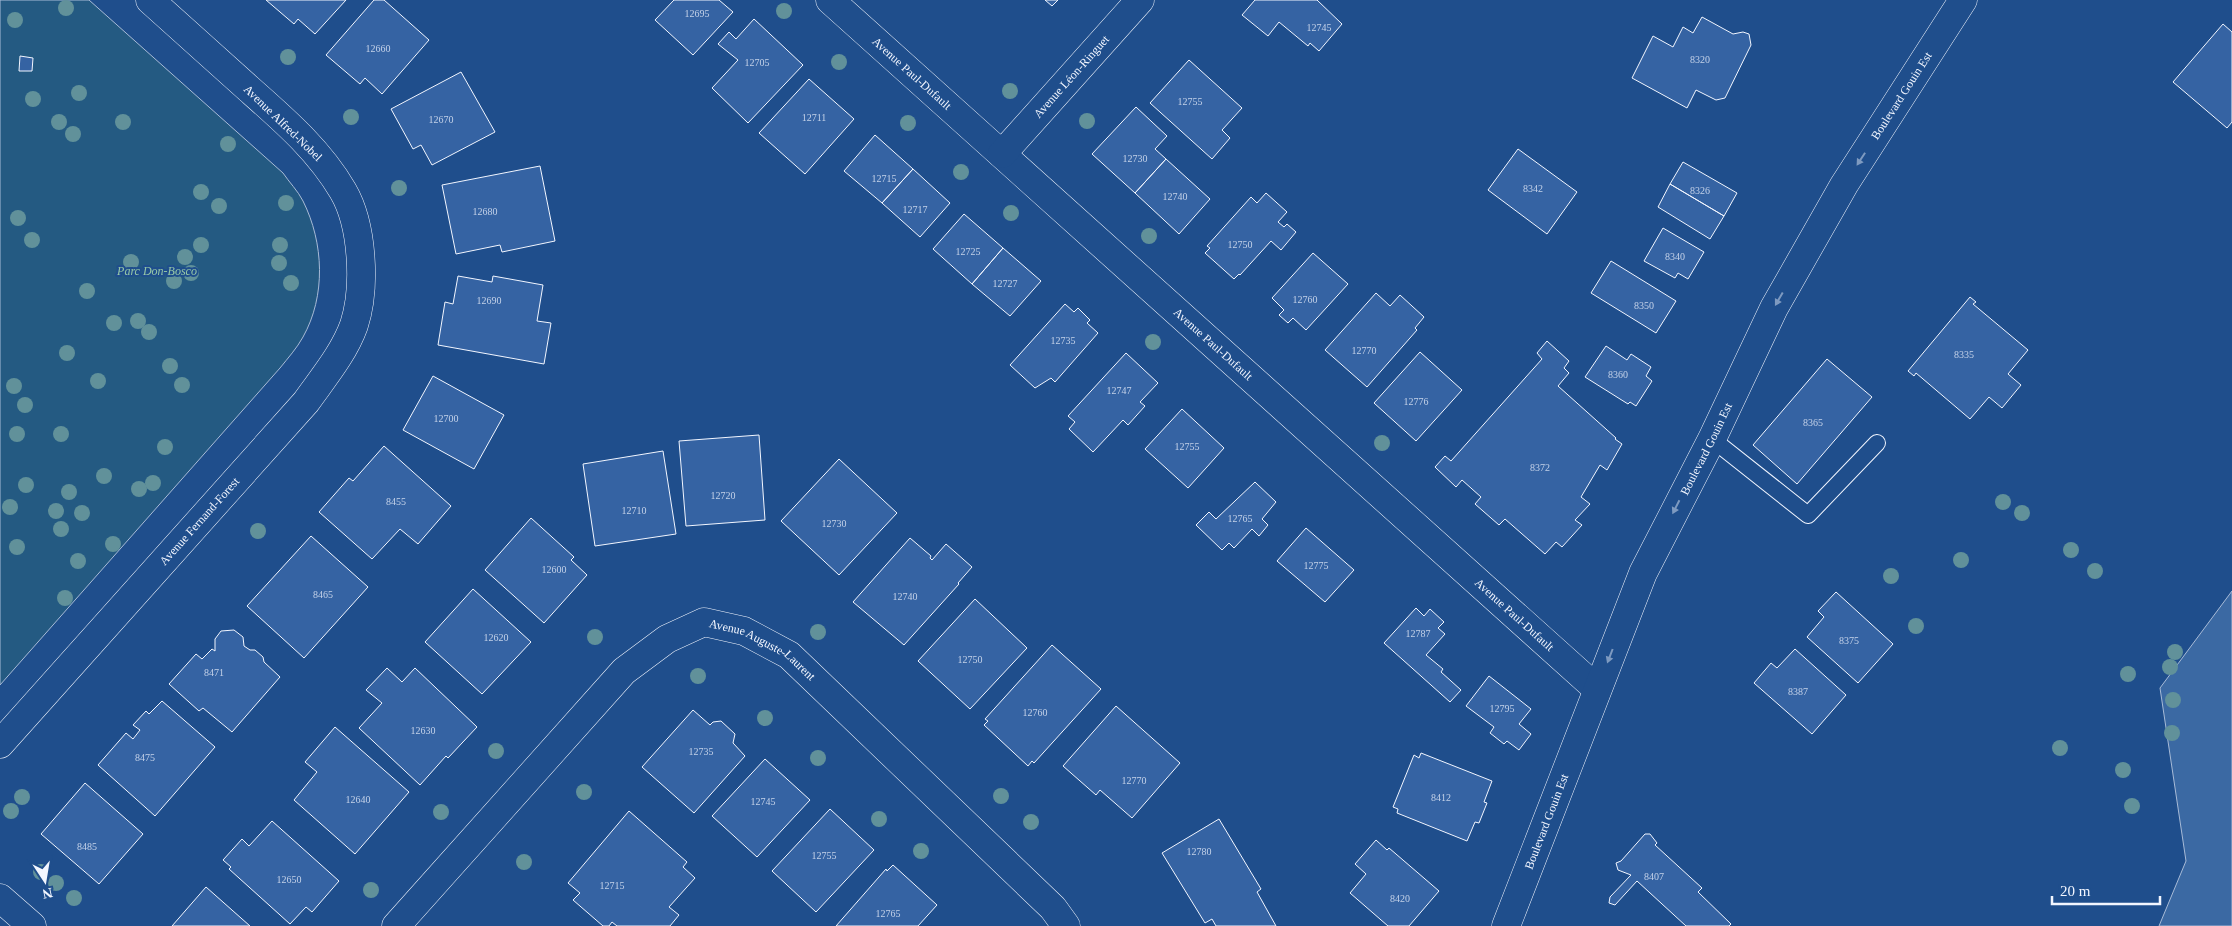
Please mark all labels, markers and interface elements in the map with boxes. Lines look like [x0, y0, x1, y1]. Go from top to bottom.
house number: 12695 [685, 8, 710, 19]
house number: 12745 [1307, 22, 1332, 33]
street label: Avenue Léon-Ringuet [1031, 32, 1112, 121]
street label: Avenue Paul-Dufault [869, 34, 955, 113]
house number: 12660 [366, 43, 391, 54]
street label: Boulevard Gouin Est [1868, 49, 1935, 142]
house number: 8320 [1690, 54, 1710, 65]
house number: 12705 [745, 57, 770, 68]
street label: Avenue Alfred-Nobel [241, 82, 326, 164]
house number: 12755 [1178, 96, 1203, 107]
house number: 12711 [802, 112, 826, 123]
house number: 12670 [429, 114, 454, 125]
one-way arrow [1856, 152, 1866, 165]
house number: 12730 [1123, 153, 1148, 164]
house number: 12715 [872, 173, 897, 184]
house number: 8342 [1523, 183, 1543, 194]
house number: 8326 [1690, 185, 1710, 196]
house number: 12740 [1163, 191, 1188, 202]
house number: 12717 [903, 204, 928, 215]
house number: 12680 [473, 206, 498, 217]
house number: 12750 [1228, 239, 1253, 250]
house number: 12725 [956, 246, 981, 257]
house number: 8340 [1665, 251, 1685, 262]
park label: Parc Don-Bosco [116, 264, 197, 278]
house number: 12727 [993, 278, 1018, 289]
one-way arrow [1775, 292, 1784, 306]
house number: 12760 [1293, 294, 1318, 305]
house number: 12690 [477, 295, 502, 306]
house number: 8350 [1634, 300, 1654, 311]
street label: Avenue Paul-Dufault [1171, 305, 1256, 384]
house number: 12735 [1051, 335, 1076, 346]
house number: 12770 [1352, 345, 1377, 356]
house number: 8335 [1954, 349, 1974, 360]
house number: 8360 [1608, 369, 1628, 380]
house number: 12747 [1107, 385, 1132, 396]
house number: 12776 [1404, 396, 1429, 407]
street label: Boulevard Gouin Est [1677, 400, 1735, 497]
house number: 12700 [434, 413, 459, 424]
house number: 8365 [1803, 417, 1823, 428]
house number: 12755 [1175, 441, 1200, 452]
house number: 8372 [1530, 462, 1550, 473]
street label: Avenue Fernand-Forest [157, 474, 243, 568]
house number: 12720 [711, 490, 736, 501]
house number: 8455 [386, 496, 406, 507]
one-way arrow [1672, 500, 1680, 515]
house number: 12710 [622, 505, 647, 516]
house number: 12765 [1228, 513, 1253, 524]
house number: 12730 [822, 518, 847, 529]
house number: 12775 [1304, 560, 1329, 571]
house number: 12600 [542, 564, 567, 575]
street label: Avenue Paul-Dufault [1472, 576, 1557, 654]
house number: 8465 [313, 589, 333, 600]
house number: 12740 [893, 591, 918, 602]
street label: Avenue Auguste-Laurent [708, 616, 819, 684]
house number: 12787 [1406, 628, 1431, 639]
house number: 12620 [484, 632, 509, 643]
house number: 8375 [1839, 635, 1859, 646]
one-way arrow [1606, 648, 1613, 663]
house number: 12750 [958, 654, 983, 665]
house number: 8471 [204, 667, 224, 678]
house number: 8387 [1788, 686, 1808, 697]
house number: 12795 [1490, 703, 1515, 714]
house number: 12760 [1023, 707, 1048, 718]
house number: 12630 [411, 725, 436, 736]
house number: 12735 [689, 746, 714, 757]
house number: 8475 [135, 752, 155, 763]
street label: Boulevard Gouin Est [1522, 771, 1572, 871]
house number: 12770 [1122, 775, 1147, 786]
house number: 8412 [1431, 792, 1451, 803]
house number: 12640 [346, 794, 371, 805]
house number: 12745 [751, 796, 776, 807]
house number: 8485 [77, 841, 97, 852]
house number: 12780 [1187, 846, 1212, 857]
house number: 12755 [812, 850, 837, 861]
north arrow [20, 856, 70, 906]
house number: 8407 [1644, 871, 1664, 882]
house number: 12650 [277, 874, 302, 885]
scale bar [2052, 874, 2160, 906]
house number: 12715 [600, 880, 625, 891]
text: 20 m [2060, 883, 2091, 899]
text: N [41, 885, 54, 902]
house number: 8420 [1390, 893, 1410, 904]
house number: 12765 [876, 908, 901, 919]

